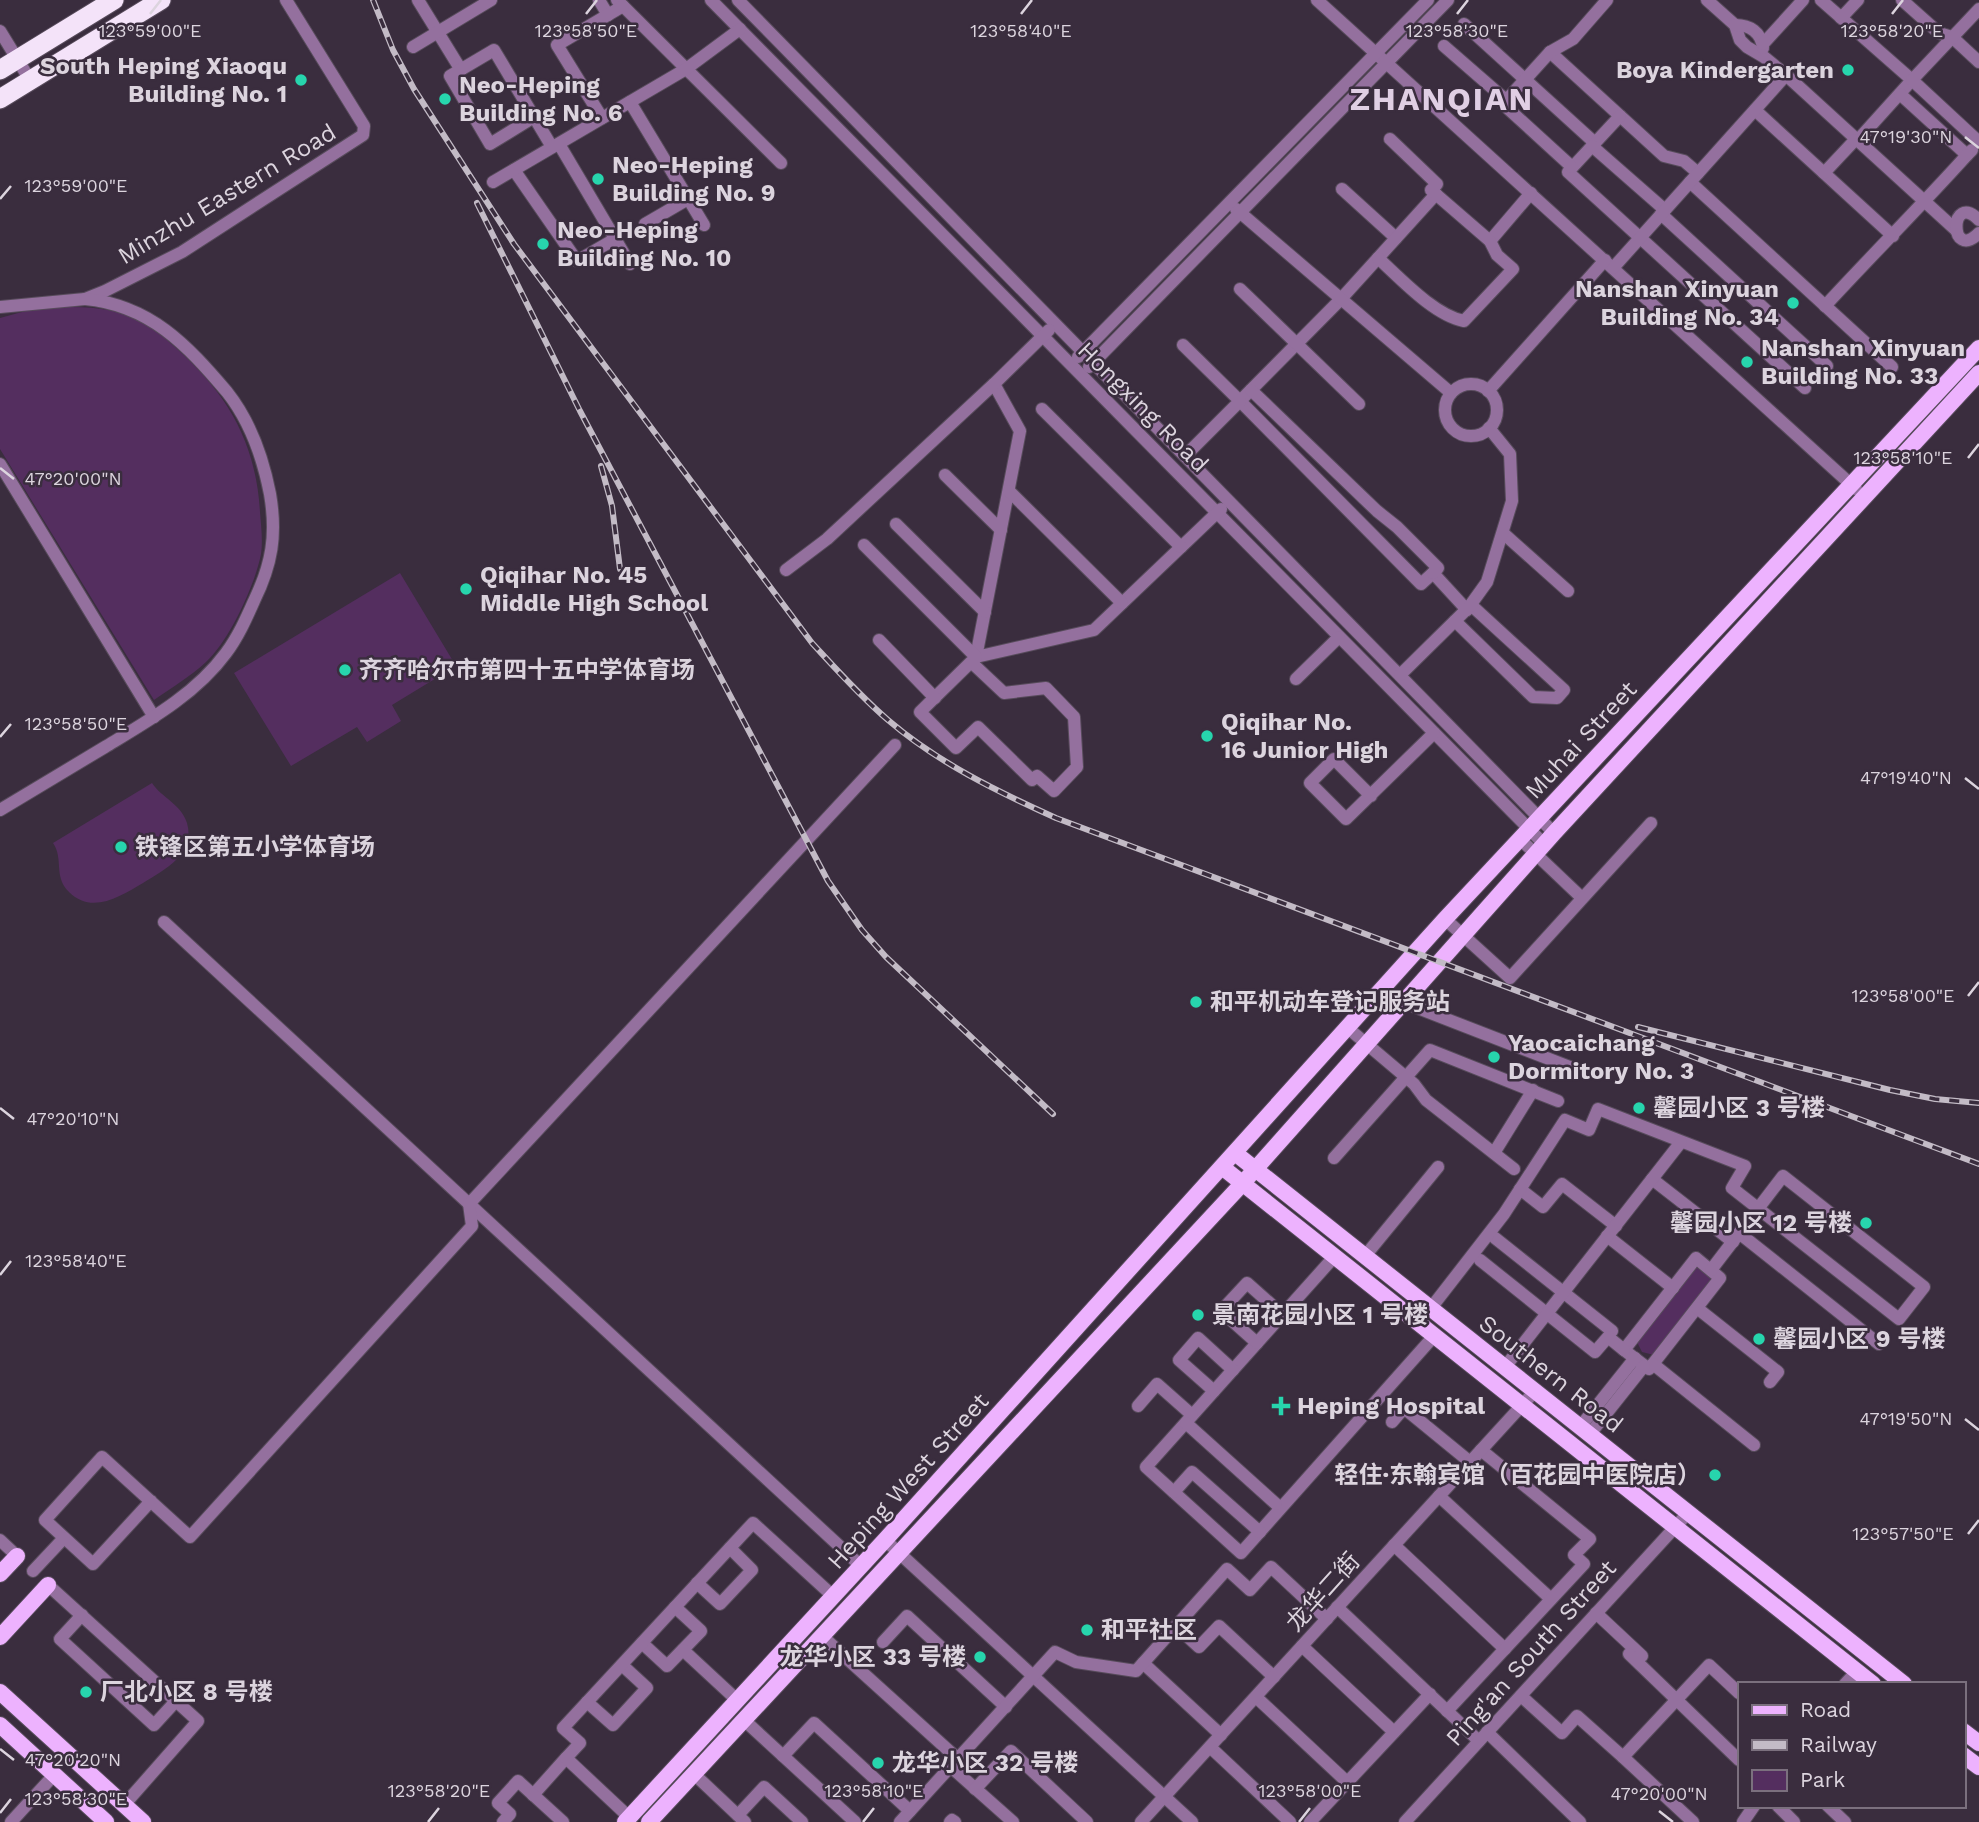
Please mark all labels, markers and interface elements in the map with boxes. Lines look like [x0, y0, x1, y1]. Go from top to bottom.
text: 123°59'00"E [98, 20, 202, 41]
text: 123°58'50"E [535, 20, 637, 41]
text: 123°58'40"E [970, 20, 1072, 41]
text: 123°58'30"E [1406, 20, 1508, 41]
text: 123°58'20"E [1841, 20, 1943, 41]
place label: South Heping Xiaoqu Building No. 1 [40, 52, 287, 108]
place label: Boya Kindergarten [1616, 56, 1834, 84]
marker: Boya Kindergarten [1840, 62, 1856, 78]
place label: Neo-Heping Building No. 6 [459, 71, 623, 127]
marker: South Heping Xiaoqu Building No. 1 [293, 72, 309, 88]
district label: ZHANQIAN [1350, 80, 1534, 118]
marker: Neo-Heping Building No. 6 [437, 91, 453, 107]
street label: Minzhu Eastern Road [113, 118, 341, 270]
text: 47°19'30"N [1860, 126, 1952, 147]
place label: Neo-Heping Building No. 9 [612, 151, 776, 207]
marker: Neo-Heping Building No. 9 [590, 171, 606, 187]
text: 123°59'00"E [24, 175, 128, 196]
place label: Neo-Heping Building No. 10 [557, 216, 731, 272]
marker: Neo-Heping Building No. 10 [535, 236, 551, 252]
place label: Nanshan Xinyuan Building No. 34 [1575, 275, 1779, 331]
marker: Nanshan Xinyuan Building No. 34 [1785, 295, 1801, 311]
place label: Nanshan Xinyuan Building No. 33 [1761, 334, 1965, 390]
street label: Hongxing Road [1072, 336, 1214, 478]
marker: Nanshan Xinyuan Building No. 33 [1739, 354, 1755, 370]
text: 123°58'10"E [1853, 447, 1953, 468]
text: 47°20'00"N [24, 468, 122, 489]
place label: Qiqihar No. 45 Middle High School [480, 561, 708, 617]
marker: Qiqihar No. 45 Middle High School [458, 581, 474, 597]
place label: 齐齐哈尔市第四十五中学体育场 [359, 656, 695, 684]
marker: 齐齐哈尔市第四十五中学体育场 [337, 662, 353, 678]
street label: Muhai Street [1519, 675, 1643, 805]
place label: Qiqihar No. 16 Junior High [1221, 708, 1388, 764]
text: 123°58'50"E [25, 713, 127, 734]
marker: Qiqihar No. 16 Junior High [1199, 728, 1215, 744]
text: 47°19'40"N [1860, 767, 1952, 788]
place label: 铁锋区第五小学体育场 [135, 833, 375, 861]
marker: 铁锋区第五小学体育场 [113, 839, 129, 855]
text: 123°58'00"E [1851, 985, 1955, 1006]
place label: 和平机动车登记服务站 [1210, 988, 1450, 1016]
marker: 和平机动车登记服务站 [1188, 994, 1204, 1010]
place label: Yaocaichang Dormitory No. 3 [1508, 1029, 1694, 1085]
marker: Yaocaichang Dormitory No. 3 [1486, 1049, 1502, 1065]
place label: 馨园小区 3 号楼 [1653, 1094, 1825, 1122]
marker: 馨园小区 3 号楼 [1631, 1100, 1647, 1116]
text: 47°20'10"N [26, 1108, 120, 1129]
place label: 馨园小区 12 号楼 [1670, 1209, 1852, 1237]
marker: 馨园小区 12 号楼 [1858, 1215, 1874, 1231]
text: 123°58'40"E [25, 1250, 127, 1271]
place label: 景南花园小区 1 号楼 [1212, 1301, 1428, 1329]
marker: 景南花园小区 1 号楼 [1190, 1307, 1206, 1323]
street label: Southern Road [1474, 1309, 1628, 1439]
place label: 馨园小区 9 号楼 [1773, 1325, 1946, 1353]
marker: 馨园小区 9 号楼 [1751, 1331, 1767, 1347]
street label: Heping West Street [822, 1387, 994, 1575]
place label: Heping Hospital [1297, 1392, 1485, 1420]
marker: Heping Hospital [1271, 1396, 1291, 1416]
text: 47°19'50"N [1860, 1408, 1952, 1429]
place label: 轻住·东翰宾馆（百花园中医院店） [1334, 1461, 1701, 1489]
marker: 轻住·东翰宾馆（百花园中医院店） [1707, 1467, 1723, 1483]
text: 123°57'50"E [1852, 1523, 1954, 1544]
street label: 龙华二街 [1280, 1547, 1366, 1637]
street label: Ping'an South Street [1440, 1554, 1622, 1752]
place label: 和平社区 [1101, 1616, 1197, 1644]
marker: 和平社区 [1079, 1622, 1095, 1638]
place label: 龙华小区 33 号楼 [780, 1643, 966, 1671]
marker: 龙华小区 33 号楼 [972, 1649, 988, 1665]
place label: 厂北小区 8 号楼 [100, 1678, 273, 1706]
legend [1738, 1682, 1965, 1808]
marker: 厂北小区 8 号楼 [78, 1684, 94, 1700]
text: Road [1800, 1697, 1851, 1722]
text: Railway [1800, 1732, 1877, 1757]
text: 47°20'20"N [25, 1749, 121, 1770]
place label: 龙华小区 32 号楼 [892, 1749, 1078, 1777]
marker: 龙华小区 32 号楼 [870, 1755, 886, 1771]
text: Park [1800, 1767, 1845, 1792]
text: 123°58'20"E [388, 1780, 490, 1801]
text: 123°58'10"E [824, 1780, 924, 1801]
text: 123°58'00"E [1258, 1780, 1362, 1801]
text: 47°20'00"N [1610, 1783, 1708, 1804]
text: 123°58'30"E [25, 1788, 127, 1809]

